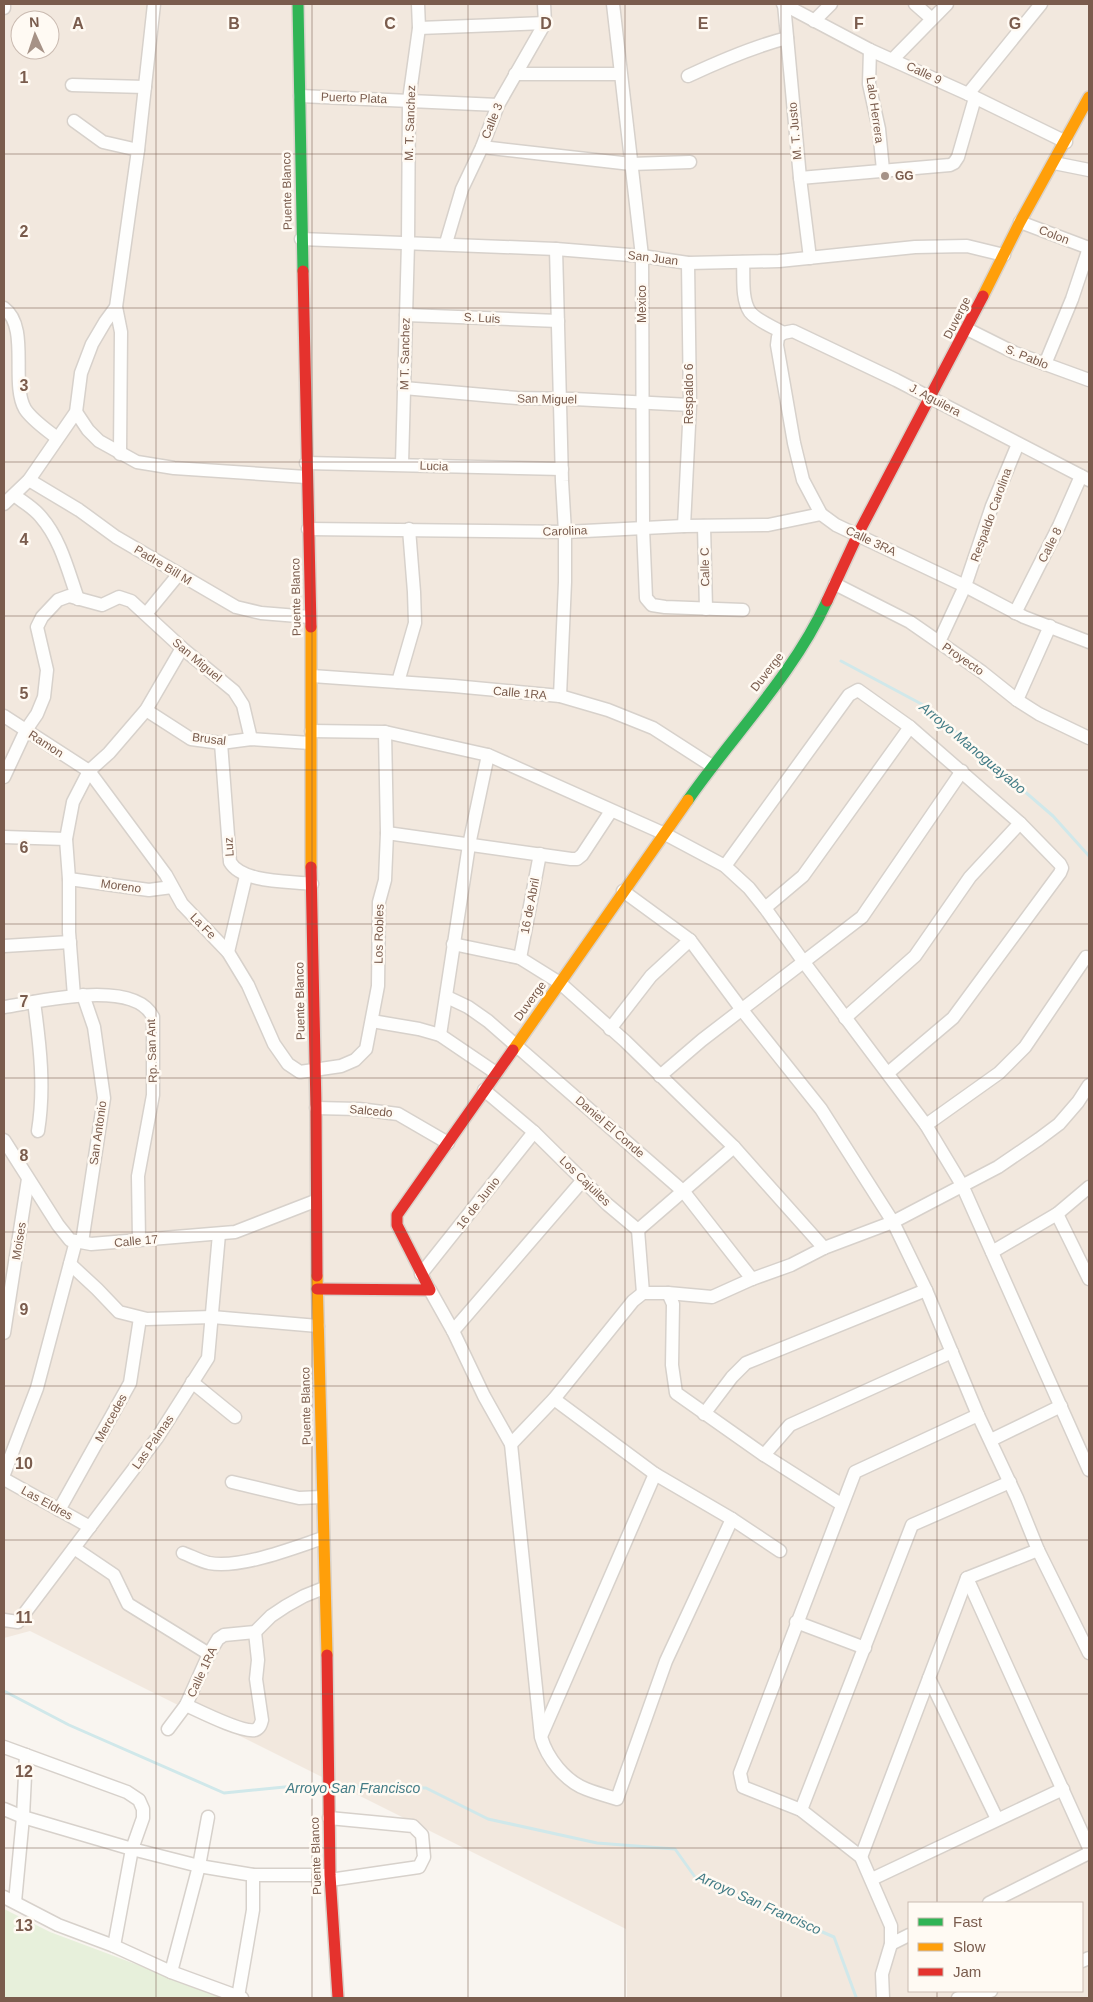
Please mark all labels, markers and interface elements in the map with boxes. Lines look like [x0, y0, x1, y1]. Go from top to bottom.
north arrow [10, 10, 60, 60]
text: N [29, 14, 40, 30]
text: A [72, 15, 84, 32]
text: B [228, 15, 240, 32]
text: C [384, 15, 396, 32]
text: D [540, 15, 552, 32]
text: E [698, 15, 709, 32]
text: F [854, 15, 864, 32]
text: G [1009, 15, 1021, 32]
street label: Calle 9 [904, 59, 944, 87]
text: 1 [20, 69, 29, 86]
street label: Lalo Herrera [863, 76, 887, 144]
street label: M. T. Sanchez [402, 85, 418, 161]
street label: Puerto Plata [321, 90, 388, 106]
street label: Calle 3 [479, 101, 506, 141]
street label: M. T. Justo [785, 101, 804, 160]
street label: Puente Blanco [279, 152, 295, 230]
place label: GG [895, 169, 914, 183]
marker: GG [879, 170, 891, 182]
text: 2 [20, 223, 29, 240]
street label: Colon [1037, 223, 1071, 247]
street label: San Juan [627, 248, 679, 268]
street label: Mexico [635, 285, 649, 323]
street label: Duverge [940, 294, 974, 341]
street label: S. Luis [463, 310, 501, 326]
street label: M T. Sanchez [397, 318, 413, 390]
street label: S. Pablo [1003, 342, 1051, 372]
street label: Respaldo 6 [682, 363, 696, 424]
text: 3 [20, 377, 29, 394]
street label: J. Aguilera [907, 381, 963, 419]
street label: San Miguel [517, 391, 577, 407]
street label: Lucia [419, 459, 449, 474]
street label: Respaldo Carolina [968, 466, 1015, 564]
street label: Carolina [542, 523, 588, 539]
street label: Calle 3RA [844, 523, 898, 559]
street label: Calle 8 [1035, 525, 1065, 565]
text: 4 [20, 531, 29, 548]
street label: Padre Bill M [132, 542, 194, 588]
street label: Calle C [698, 547, 712, 587]
street label: Puente Blanco [288, 558, 304, 636]
street label: San Miguel [170, 635, 224, 685]
street label: Proyecto [940, 640, 987, 679]
street label: Duverge [748, 650, 787, 694]
street label: Calle 1RA [492, 684, 548, 702]
text: 5 [20, 685, 29, 702]
water label: Arroyo Manoguayabo [916, 698, 1030, 797]
street label: Ramon [26, 728, 66, 760]
street label: Brusal [191, 730, 227, 748]
street label: Luz [221, 837, 237, 857]
text: 6 [20, 839, 29, 856]
street label: Moreno [100, 876, 142, 896]
street label: 16 de Abril [518, 877, 542, 935]
street label: Los Robles [371, 904, 387, 964]
street label: La Fe [187, 910, 219, 942]
street label: Puente Blanco [292, 962, 308, 1040]
street label: Duverge [511, 978, 549, 1023]
text: 7 [20, 993, 29, 1010]
street label: Rp. San Ant [144, 1018, 160, 1083]
street label: Daniel El Conde [573, 1093, 648, 1161]
street label: San Antonio [87, 1100, 109, 1166]
street label: Salcedo [349, 1102, 394, 1120]
text: 8 [20, 1147, 29, 1164]
street label: Los Cajuiles [557, 1153, 613, 1209]
street label: 16 de Junio [453, 1174, 503, 1232]
street label: Moises [9, 1221, 29, 1261]
street label: Calle 17 [113, 1232, 159, 1250]
text: 9 [20, 1301, 29, 1318]
street label: Puente Blanco [298, 1367, 314, 1445]
street label: Mercedes [92, 1392, 130, 1444]
street label: Las Palmas [129, 1412, 177, 1472]
text: 10 [15, 1455, 33, 1472]
street label: Las Eldres [19, 1483, 75, 1523]
text: 11 [16, 1609, 33, 1626]
street label: Calle 1RA [184, 1645, 220, 1699]
text: 12 [15, 1763, 33, 1780]
water label: Arroyo San Francisco [285, 1780, 421, 1796]
street label: Puente Blanco [308, 1816, 324, 1895]
water label: Arroyo San Francisco [693, 1868, 824, 1938]
legend [908, 1902, 1083, 1992]
text: Fast [953, 1913, 983, 1930]
text: 13 [15, 1917, 33, 1934]
text: Slow [953, 1938, 986, 1955]
text: Jam [953, 1963, 981, 1980]

